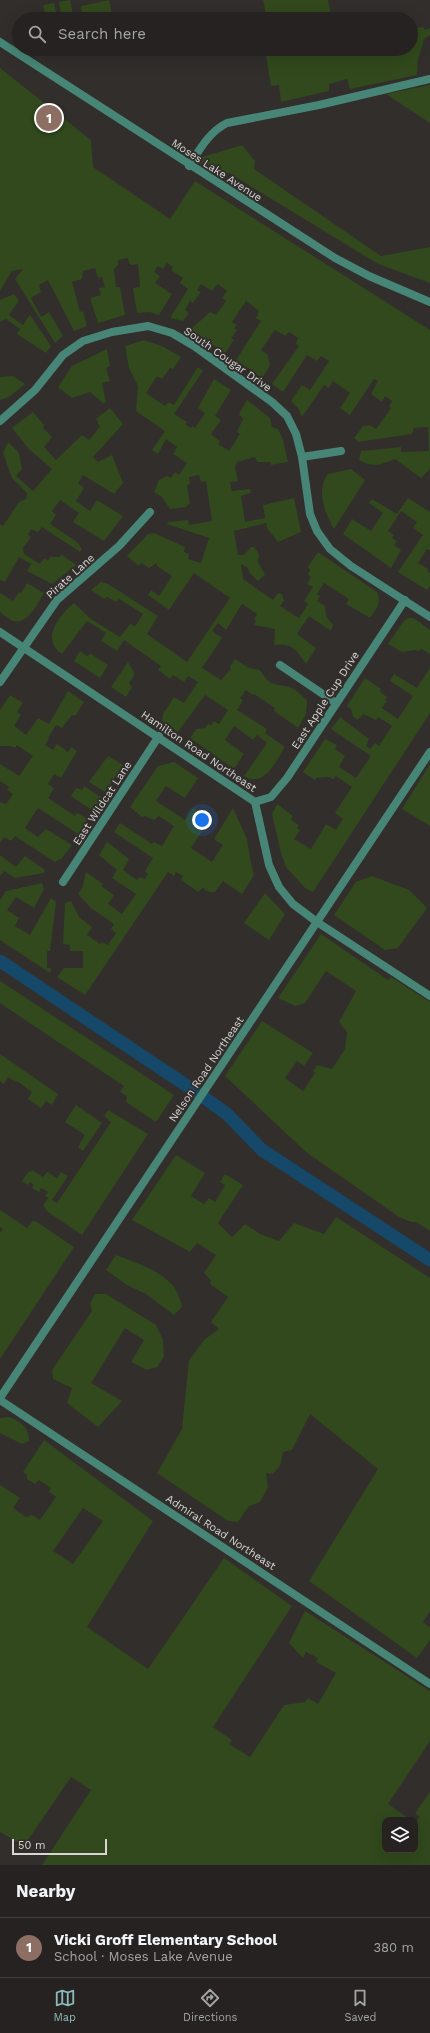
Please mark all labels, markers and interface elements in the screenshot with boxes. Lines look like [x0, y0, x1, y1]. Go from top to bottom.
search box [12, 12, 418, 56]
icon: search [26, 23, 48, 45]
text: Search here [58, 25, 146, 43]
pin: 1 [36, 103, 62, 133]
street label: Moses Lake Avenue [169, 136, 264, 204]
street label: South Cougar Drive [181, 324, 274, 395]
street label: Pirate Lane [43, 551, 97, 601]
street label: East Apple Cup Drive [289, 649, 362, 752]
street label: Hamilton Road Northeast [139, 708, 259, 795]
street label: East Wildcat Lane [70, 759, 134, 848]
your location [192, 810, 212, 830]
street label: Nelson Road Northeast [166, 1014, 247, 1124]
street label: Admiral Road Northeast [163, 1492, 278, 1573]
map controls [382, 1817, 418, 1853]
button: layers [382, 1817, 418, 1853]
scale bar [12, 1837, 107, 1856]
text: 50 m [18, 1839, 45, 1852]
text: Nearby [16, 1881, 75, 1901]
text: Vicki Groff Elementary School [54, 1931, 277, 1949]
text: 1 [26, 1940, 32, 1955]
text: 380 m [374, 1940, 414, 1955]
text: School · Moses Lake Avenue [54, 1949, 233, 1964]
tab: Map [54, 1987, 76, 2024]
tab: Directions [183, 1987, 237, 2024]
tab: Saved [344, 1987, 376, 2024]

